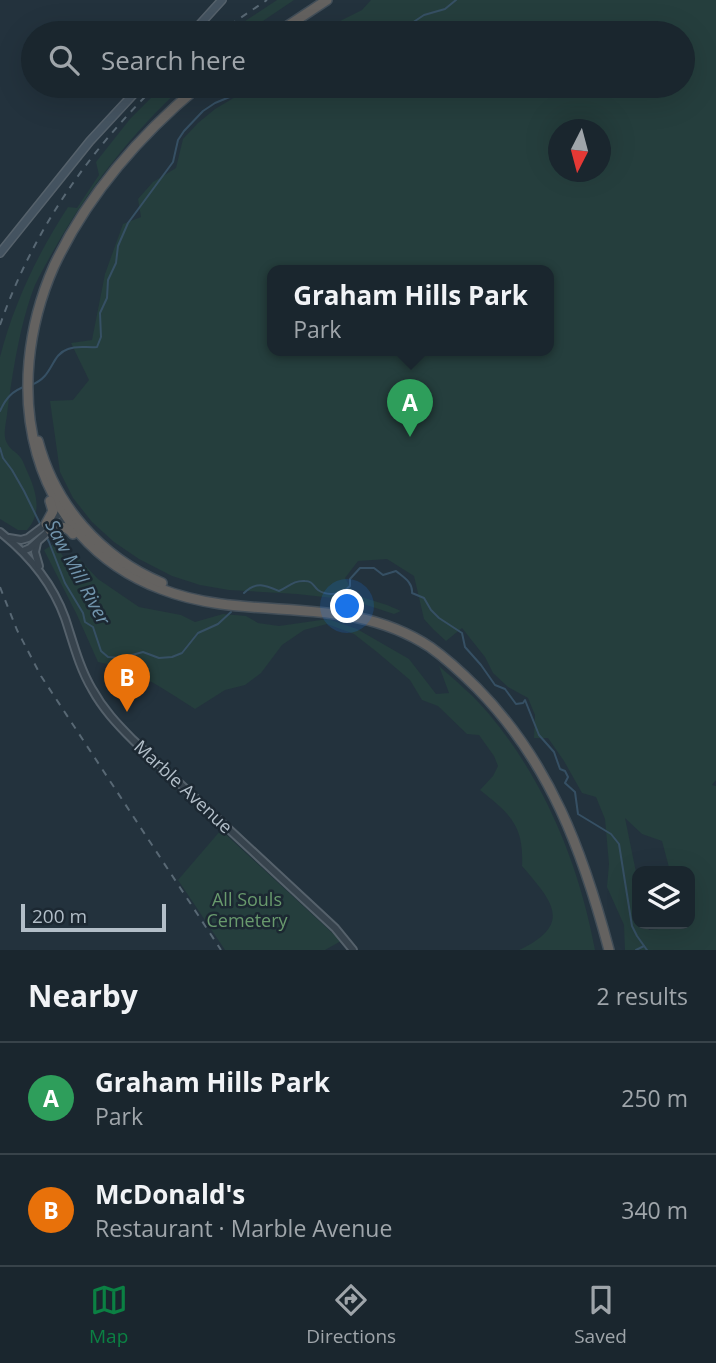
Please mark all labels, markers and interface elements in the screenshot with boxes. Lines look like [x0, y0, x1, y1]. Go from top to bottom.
search box [21, 21, 695, 98]
icon: search [45, 41, 83, 79]
text: Search here [101, 42, 246, 78]
north arrow [548, 119, 611, 182]
popup [267, 265, 554, 356]
text: Graham Hills Park [293, 277, 528, 313]
text: Park [293, 313, 341, 345]
pin: A [387, 379, 433, 437]
water label: Saw Mill River [39, 515, 117, 630]
your location [330, 589, 364, 623]
pin: B [104, 654, 150, 712]
street label: Marble Avenue [129, 734, 238, 838]
map controls [632, 866, 695, 929]
button: layers [632, 866, 695, 929]
park label: All Souls Cemetery [206, 887, 289, 932]
scale bar [21, 901, 166, 933]
text: 200 m [32, 903, 87, 929]
text: Nearby [28, 975, 138, 1016]
text: 2 results [597, 980, 688, 1012]
text: Graham Hills Park [95, 1064, 330, 1100]
text: A [43, 1082, 59, 1114]
text: 250 m [621, 1082, 688, 1114]
text: Park [95, 1100, 143, 1132]
text: McDonald's [95, 1176, 245, 1212]
text: B [43, 1194, 59, 1226]
text: 340 m [621, 1194, 688, 1226]
text: Restaurant · Marble Avenue [95, 1212, 392, 1244]
tab: Map [89, 1281, 128, 1349]
tab: Directions [306, 1281, 396, 1349]
tab: Saved [574, 1281, 627, 1349]

